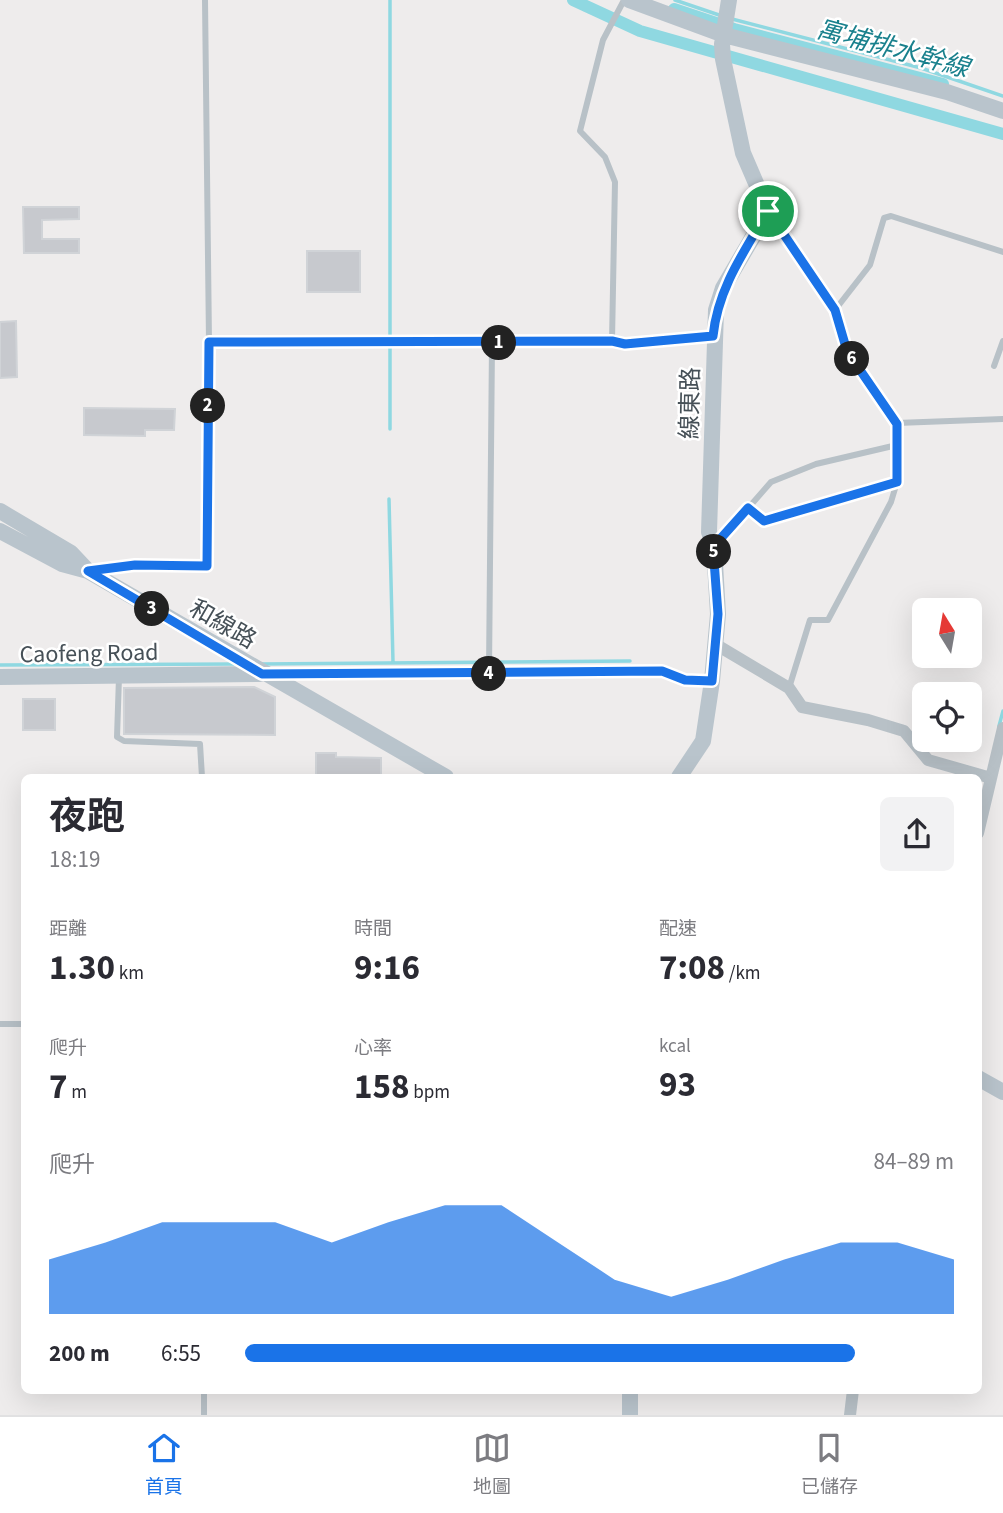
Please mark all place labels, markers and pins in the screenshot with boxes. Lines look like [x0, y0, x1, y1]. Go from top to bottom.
pin [738, 181, 798, 241]
pin: 1 [482, 326, 516, 360]
pin: 6 [834, 342, 870, 376]
pin: 2 [190, 388, 226, 424]
pin: 5 [696, 534, 732, 570]
pin: 3 [134, 592, 170, 626]
pin: 4 [472, 656, 506, 692]

